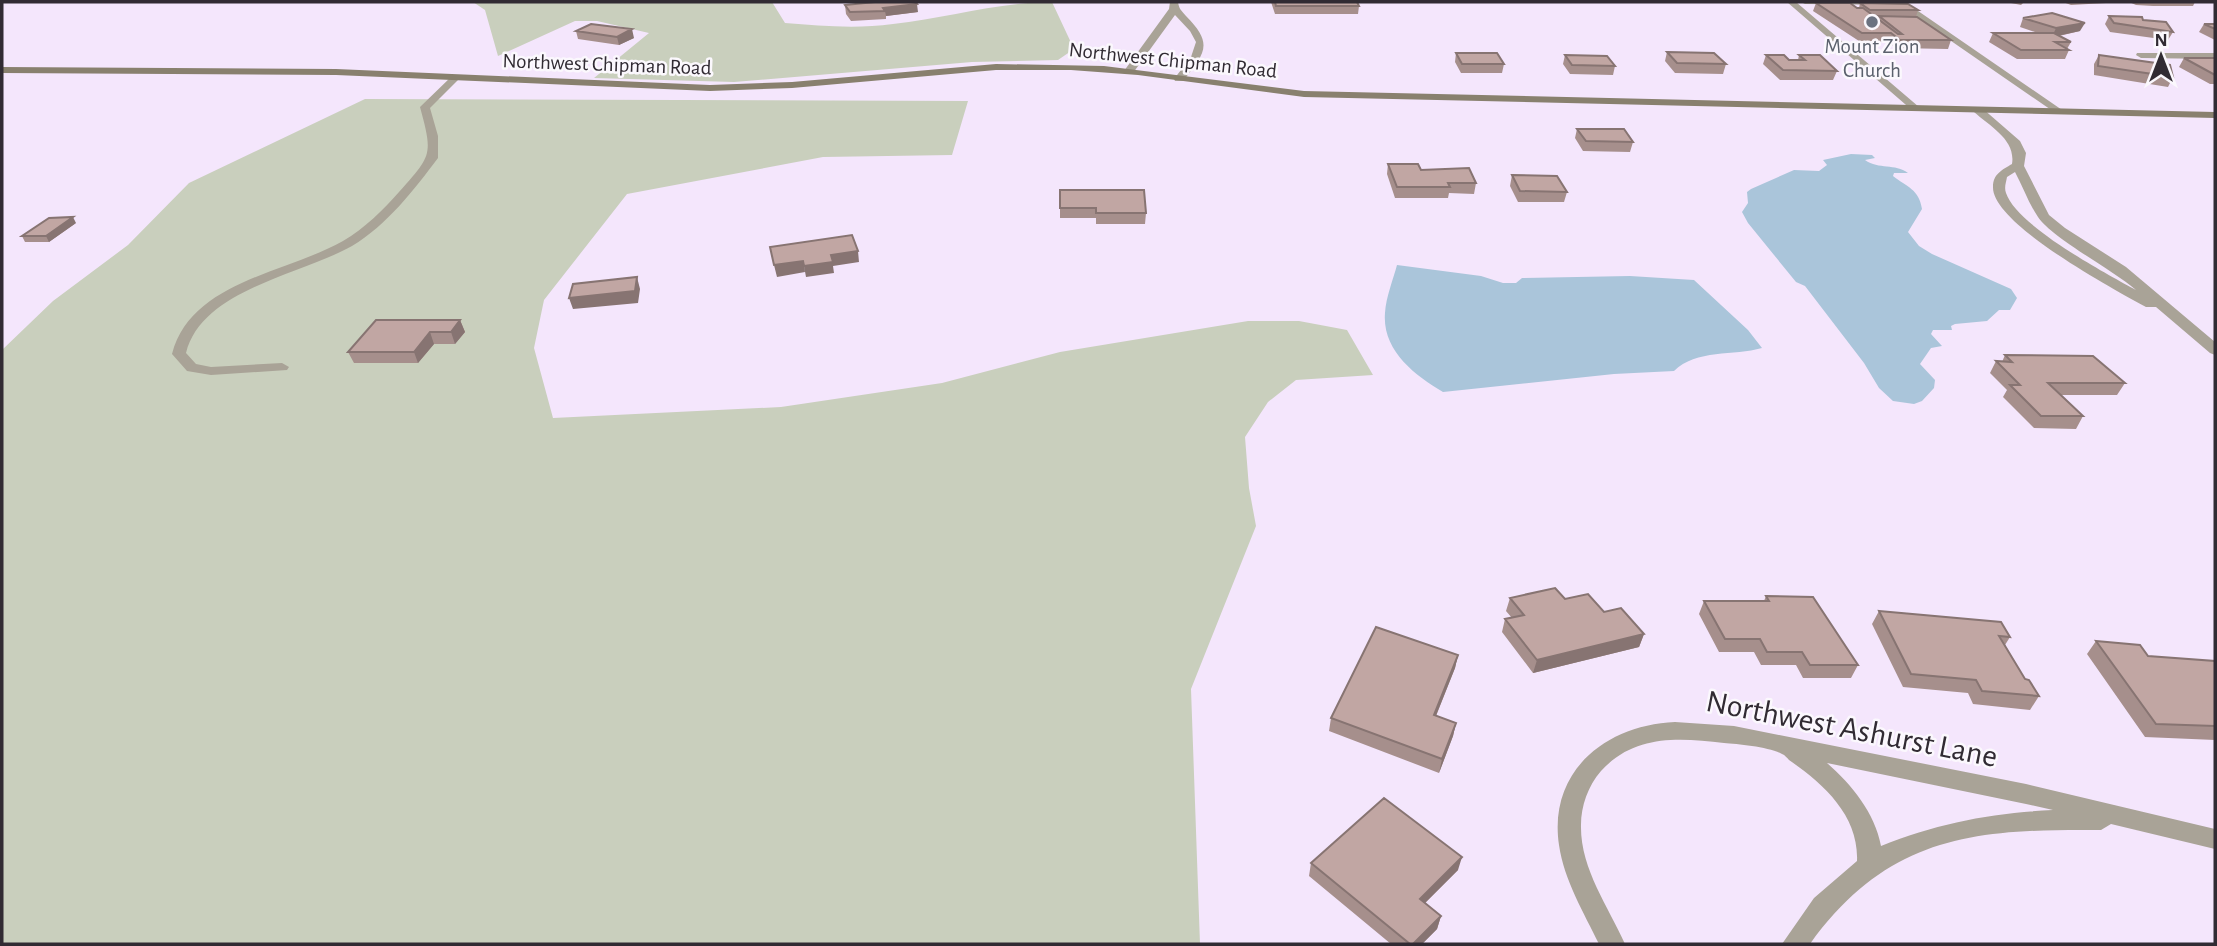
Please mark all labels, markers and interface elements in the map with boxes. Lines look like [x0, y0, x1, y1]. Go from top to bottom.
marker: Mount Zion Church [1864, 14, 1880, 30]
north arrow [2126, 21, 2196, 91]
text: N [2154, 31, 2168, 50]
place label: Mount Zion Church [1824, 36, 1920, 81]
street label: Northwest Chipman Road [1068, 39, 1278, 82]
street label: Northwest Chipman Road [502, 50, 712, 79]
street label: Northwest Ashurst Lane [1703, 685, 2000, 773]

